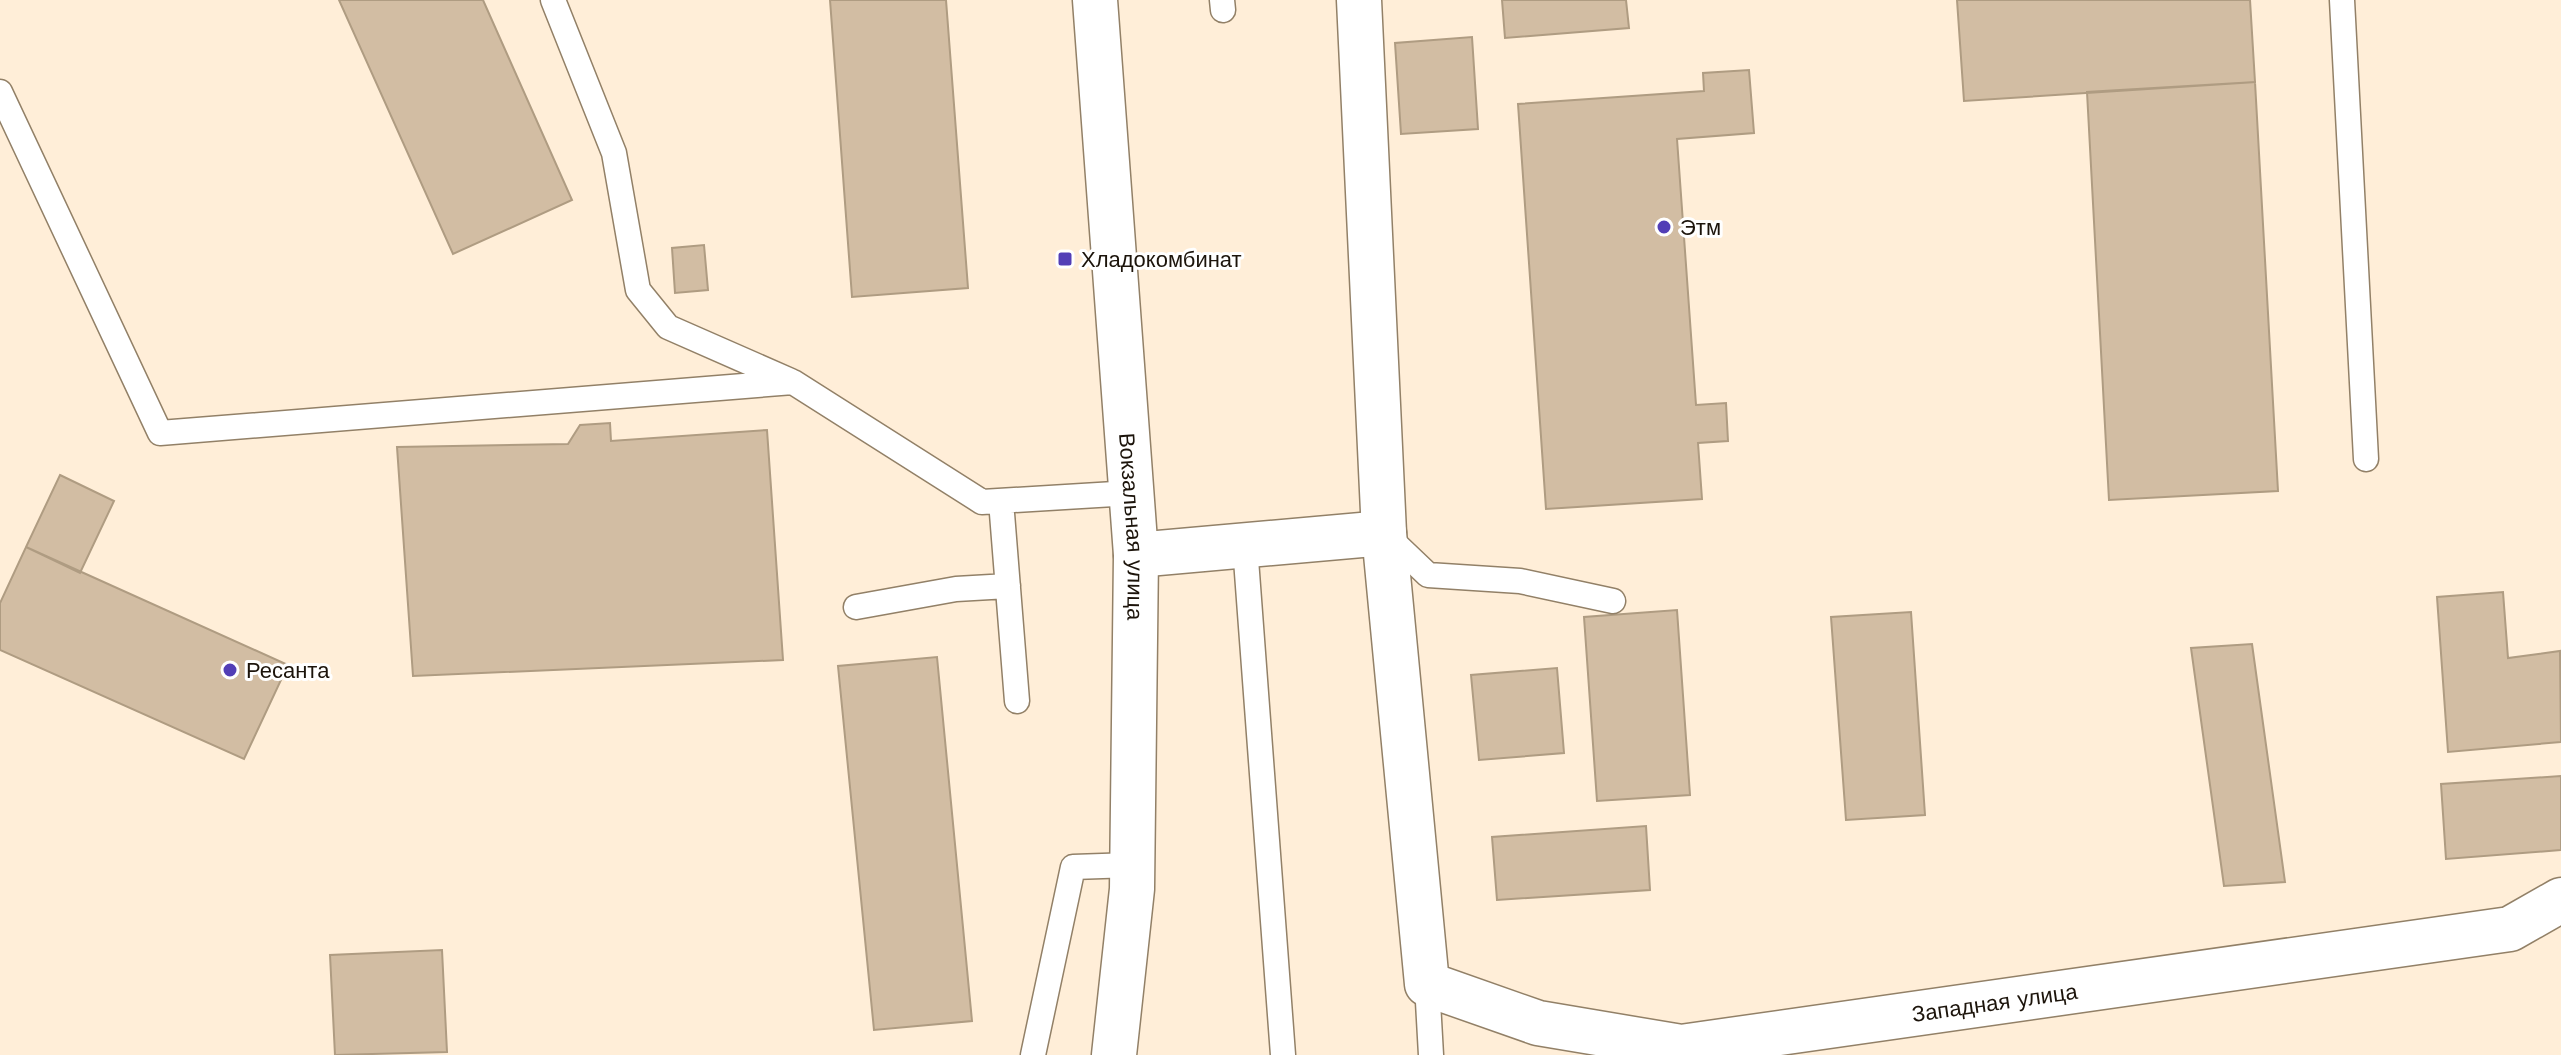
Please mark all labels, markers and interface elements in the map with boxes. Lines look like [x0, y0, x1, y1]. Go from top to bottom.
place label: Этм [1680, 215, 1721, 240]
marker: Этм [1655, 218, 1673, 236]
place label: Хладокомбинат [1081, 247, 1242, 272]
marker: Хладокомбинат [1056, 250, 1074, 268]
street label: Вокзальная улица [1115, 432, 1149, 621]
place label: Ресанта [246, 658, 330, 683]
marker: Ресанта [221, 661, 239, 679]
street label: Западная улица [1910, 978, 2080, 1027]

